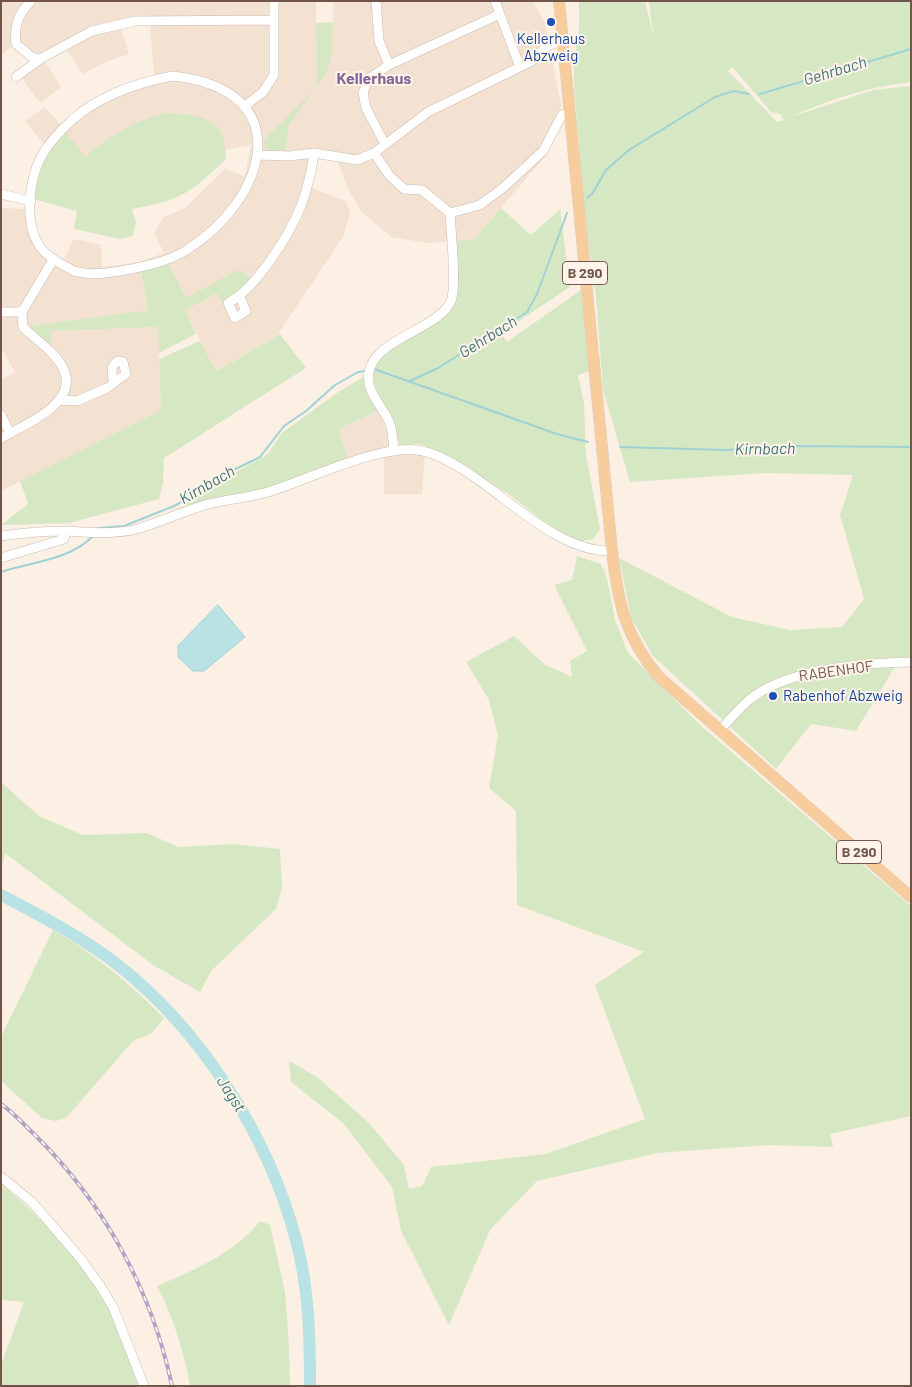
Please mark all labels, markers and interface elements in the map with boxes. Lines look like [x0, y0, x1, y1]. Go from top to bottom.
marker: Kellerhaus Abzweig [545, 16, 557, 28]
place label: Kellerhaus Abzweig [517, 30, 585, 65]
water label: Gehrbach [801, 52, 869, 90]
district label: Kellerhaus [337, 69, 411, 89]
road number: B 290 [562, 262, 608, 284]
water label: Gehrbach [455, 312, 521, 362]
water label: Kirnbach [734, 439, 796, 459]
water label: Kirnbach [176, 461, 238, 509]
street label: RABENHOF [798, 657, 874, 685]
place label: Rabenhof Abzweig [783, 687, 903, 705]
marker: Rabenhof Abzweig [767, 690, 779, 702]
road number: B 290 [836, 840, 882, 864]
water label: Jagst [212, 1073, 250, 1115]

